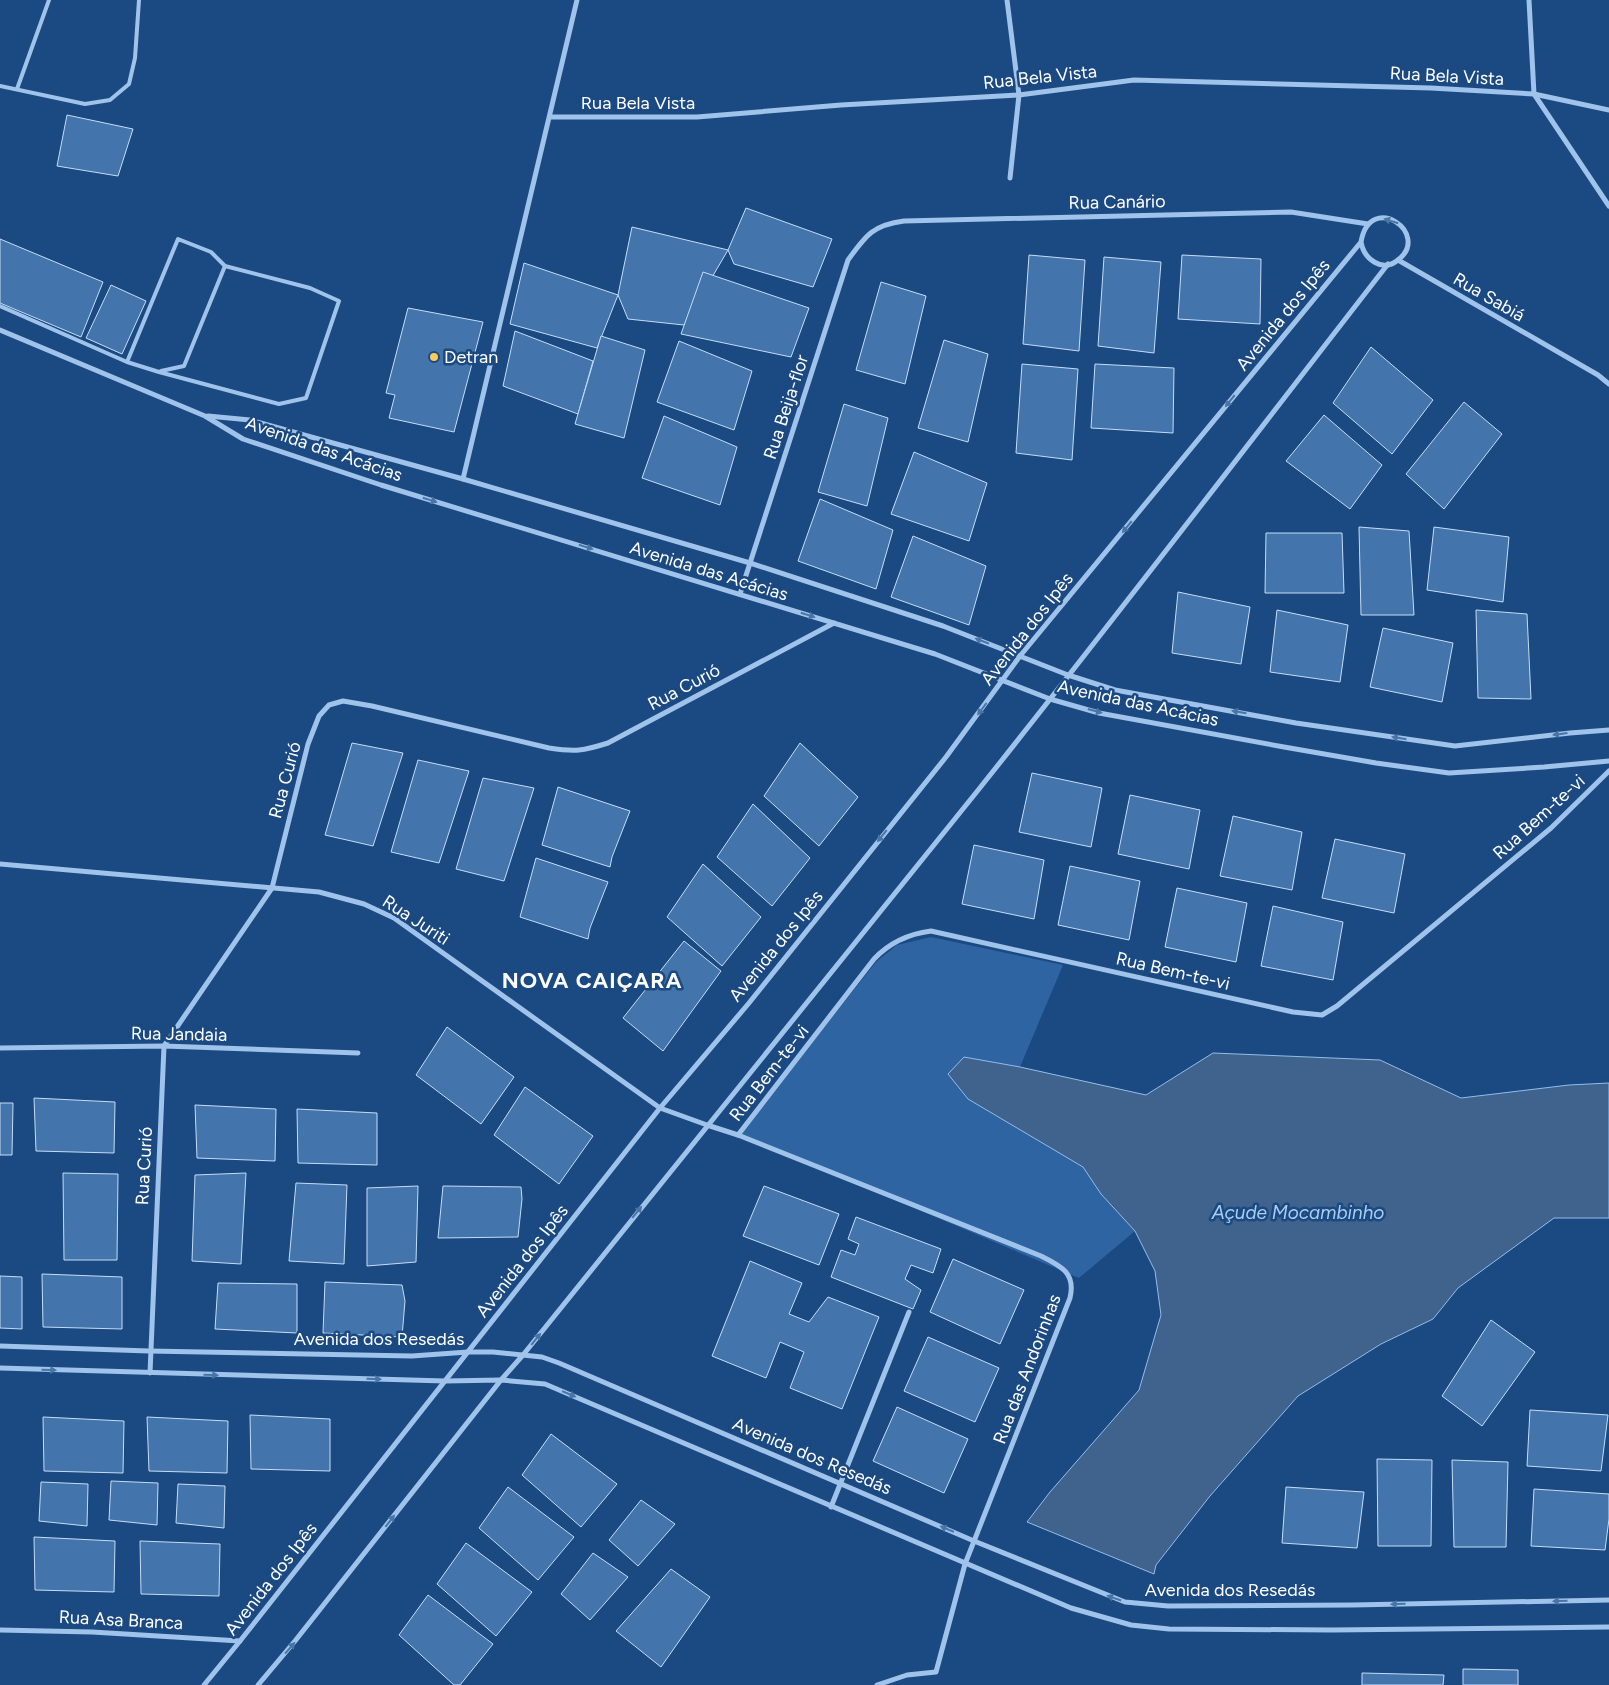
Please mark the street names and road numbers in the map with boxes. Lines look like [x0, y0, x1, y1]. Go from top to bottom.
street label: Rua Bela Vista [982, 60, 1098, 94]
street label: Rua Bela Vista [1389, 62, 1505, 90]
street label: Rua Bela Vista [581, 92, 695, 114]
street label: Rua Canário [1068, 190, 1166, 214]
street label: Avenida dos Ipês [1231, 255, 1335, 375]
street label: Rua Sabiá [1449, 268, 1529, 326]
street label: Rua Beija-flor [759, 352, 813, 462]
street label: Avenida das Acácias [243, 412, 405, 486]
street label: Avenida das Acácias [627, 536, 791, 606]
street label: Avenida dos Ipês [976, 568, 1078, 690]
street label: Rua Curió [644, 659, 724, 715]
street label: Avenida das Acácias [1055, 675, 1221, 731]
street label: Rua Curió [264, 739, 306, 821]
street label: Rua Bem-te-vi [1488, 770, 1590, 864]
street label: Avenida dos Ipês [724, 886, 828, 1006]
street label: Rua Juriti [378, 890, 454, 950]
street label: Rua Bem-te-vi [1114, 947, 1232, 995]
street label: Rua Bem-te-vi [725, 1020, 813, 1126]
street label: Rua Jandaia [131, 1022, 227, 1046]
street label: Rua Curió [131, 1126, 157, 1206]
street label: Avenida dos Ipês [471, 1200, 573, 1322]
street label: Rua das Andorinhas [988, 1291, 1066, 1447]
street label: Avenida dos Resedás [294, 1328, 464, 1350]
street label: Avenida dos Resedás [729, 1413, 895, 1499]
street label: Avenida dos Ipês [220, 1518, 322, 1640]
street label: Avenida dos Resedás [1145, 1579, 1315, 1601]
street label: Rua Asa Branca [58, 1606, 184, 1634]

